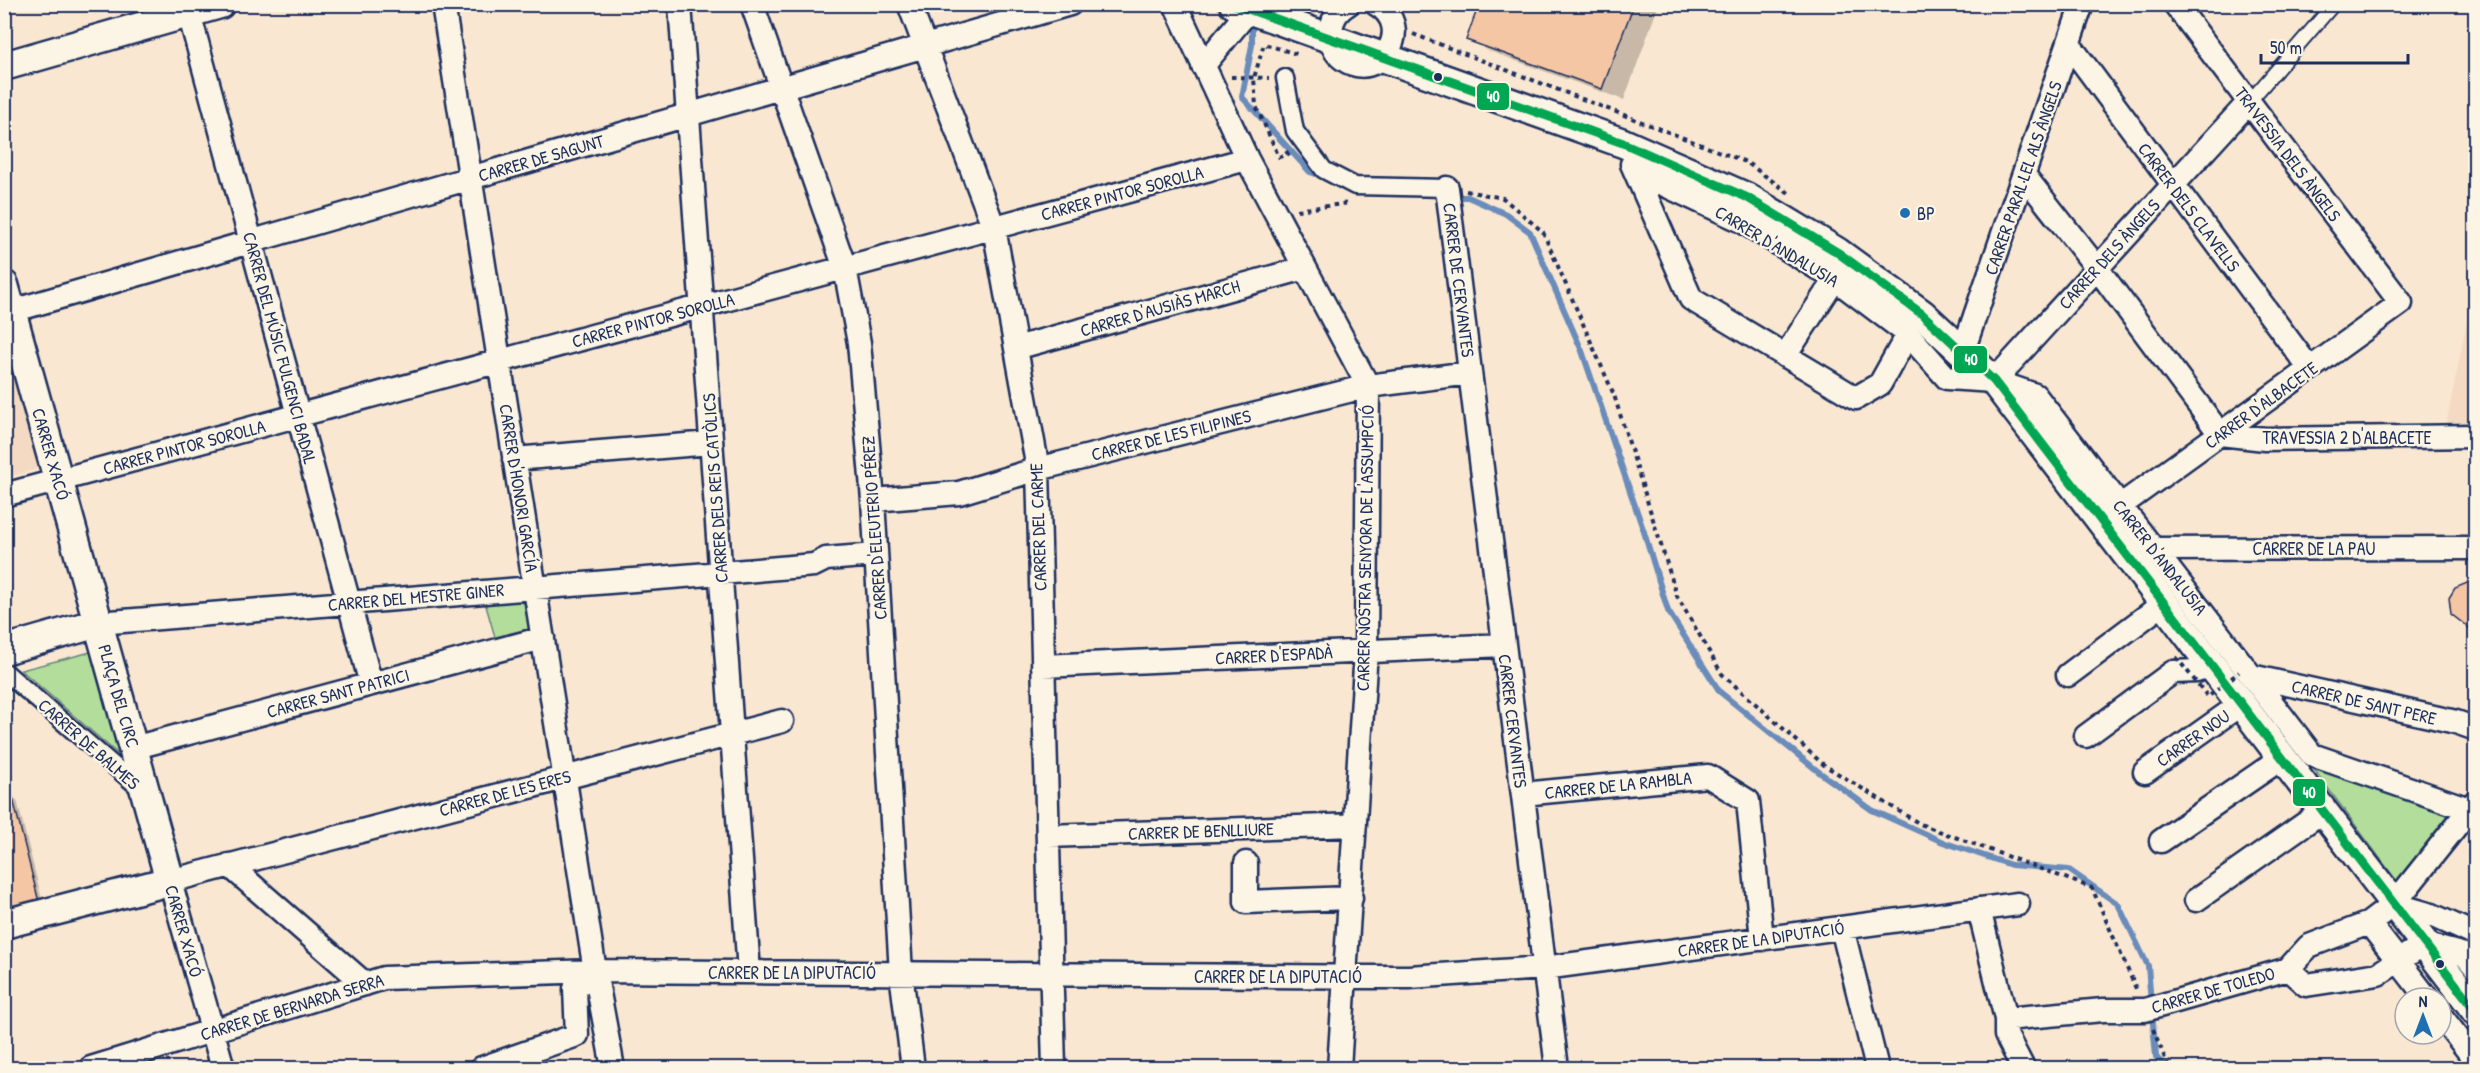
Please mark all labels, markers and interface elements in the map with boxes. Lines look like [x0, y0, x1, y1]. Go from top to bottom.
scale bar [2261, 27, 2408, 65]
text: 50 m [2270, 35, 2302, 60]
unlabelled marker [1432, 71, 1444, 83]
street label: CARRER PARAL·LEL ALS ÀNGELS [1978, 78, 2068, 278]
line badge: 40 [1476, 82, 1510, 111]
street label: TRAVESSIA DELS ÀNGELS [2229, 82, 2347, 226]
text: 40 [1486, 85, 1500, 107]
street label: CARRER DE SAGUNT [475, 128, 607, 188]
street label: CARRER DELS CLAVELLS [2132, 137, 2246, 277]
street label: CARRER PINTOR SOROLLA [1038, 159, 1206, 227]
street label: CARRER DELS ÀNGELS [2053, 193, 2165, 315]
street label: CARRER D'ANDALUSIA [1710, 199, 1844, 293]
place label: BP [1917, 201, 1935, 226]
street label: CARRER DE CERVANTES [1437, 202, 1481, 358]
marker: BP [1898, 206, 1912, 220]
street label: CARRER DEL MÚSIC FULGENCI BADAL [237, 229, 323, 467]
street label: CARRER D'AUSIÀS MARCH [1077, 273, 1243, 343]
street label: CARRER PINTOR SOROLLA [569, 286, 737, 354]
line badge: 40 [1953, 345, 1988, 374]
text: 40 [1964, 348, 1978, 370]
street label: CARRER D'ALBACETE [2199, 355, 2323, 455]
street label: CARRER DELS REIS CATÒLICS [696, 392, 734, 584]
street label: CARRER D'HONORI GARCÍA [493, 402, 545, 574]
street label: CARRER DE LES FILIPINES [1089, 403, 1253, 467]
street label: CARRER XACÓ [26, 405, 76, 503]
street label: CARRER NOSTRA SENYORA DE L'ASSUMPCIÓ [1350, 405, 1380, 691]
street label: CARRER PINTOR SOROLLA [100, 413, 268, 481]
street label: TRAVESSIA 2 D'ALBACETE [2263, 425, 2431, 450]
street label: CARRER D'ELEUTERIO PÉREZ [855, 435, 893, 621]
street label: CARRER DEL CARME [1023, 463, 1053, 591]
street label: CARRER D'ANDALUSIA [2107, 494, 2213, 620]
street label: CARRER DE LA PAU [2253, 536, 2376, 561]
street label: CARRER DEL MESTRE GINER [327, 577, 505, 617]
street label: CARRER D'ESPADÀ [1215, 639, 1334, 671]
street label: PLAÇA DEL CIRC [92, 641, 146, 751]
street label: CARRER CERVANTES [1492, 653, 1534, 789]
street label: CARRER SANT PATRICI [264, 662, 412, 724]
street label: CARRER DE SANT PERE [2289, 673, 2439, 731]
street label: CARRER DE BALMES [33, 693, 145, 795]
street label: CARRER NOU [2151, 703, 2235, 773]
street label: CARRER DE LES ERES [436, 763, 574, 823]
street label: CARRER DE LA RAMBLA [1543, 765, 1693, 805]
line badge: 40 [2292, 778, 2326, 807]
text: 40 [2302, 781, 2316, 803]
street label: CARRER DE BENLLIURE [1127, 816, 1275, 846]
street label: CARRER XACÓ [159, 882, 209, 980]
street label: CARRER DE LA DIPUTACIÓ [1676, 915, 1846, 963]
unlabelled marker [2434, 958, 2446, 970]
street label: CARRER DE LA DIPUTACIÓ [708, 960, 876, 985]
street label: CARRER DE TOLEDO [2148, 960, 2278, 1020]
street label: CARRER DE LA DIPUTACIÓ [1194, 964, 1362, 989]
street label: CARRER DE BERNARDA SERRA [197, 967, 387, 1047]
north arrow [2393, 986, 2453, 1046]
text: N [2419, 990, 2428, 1012]

